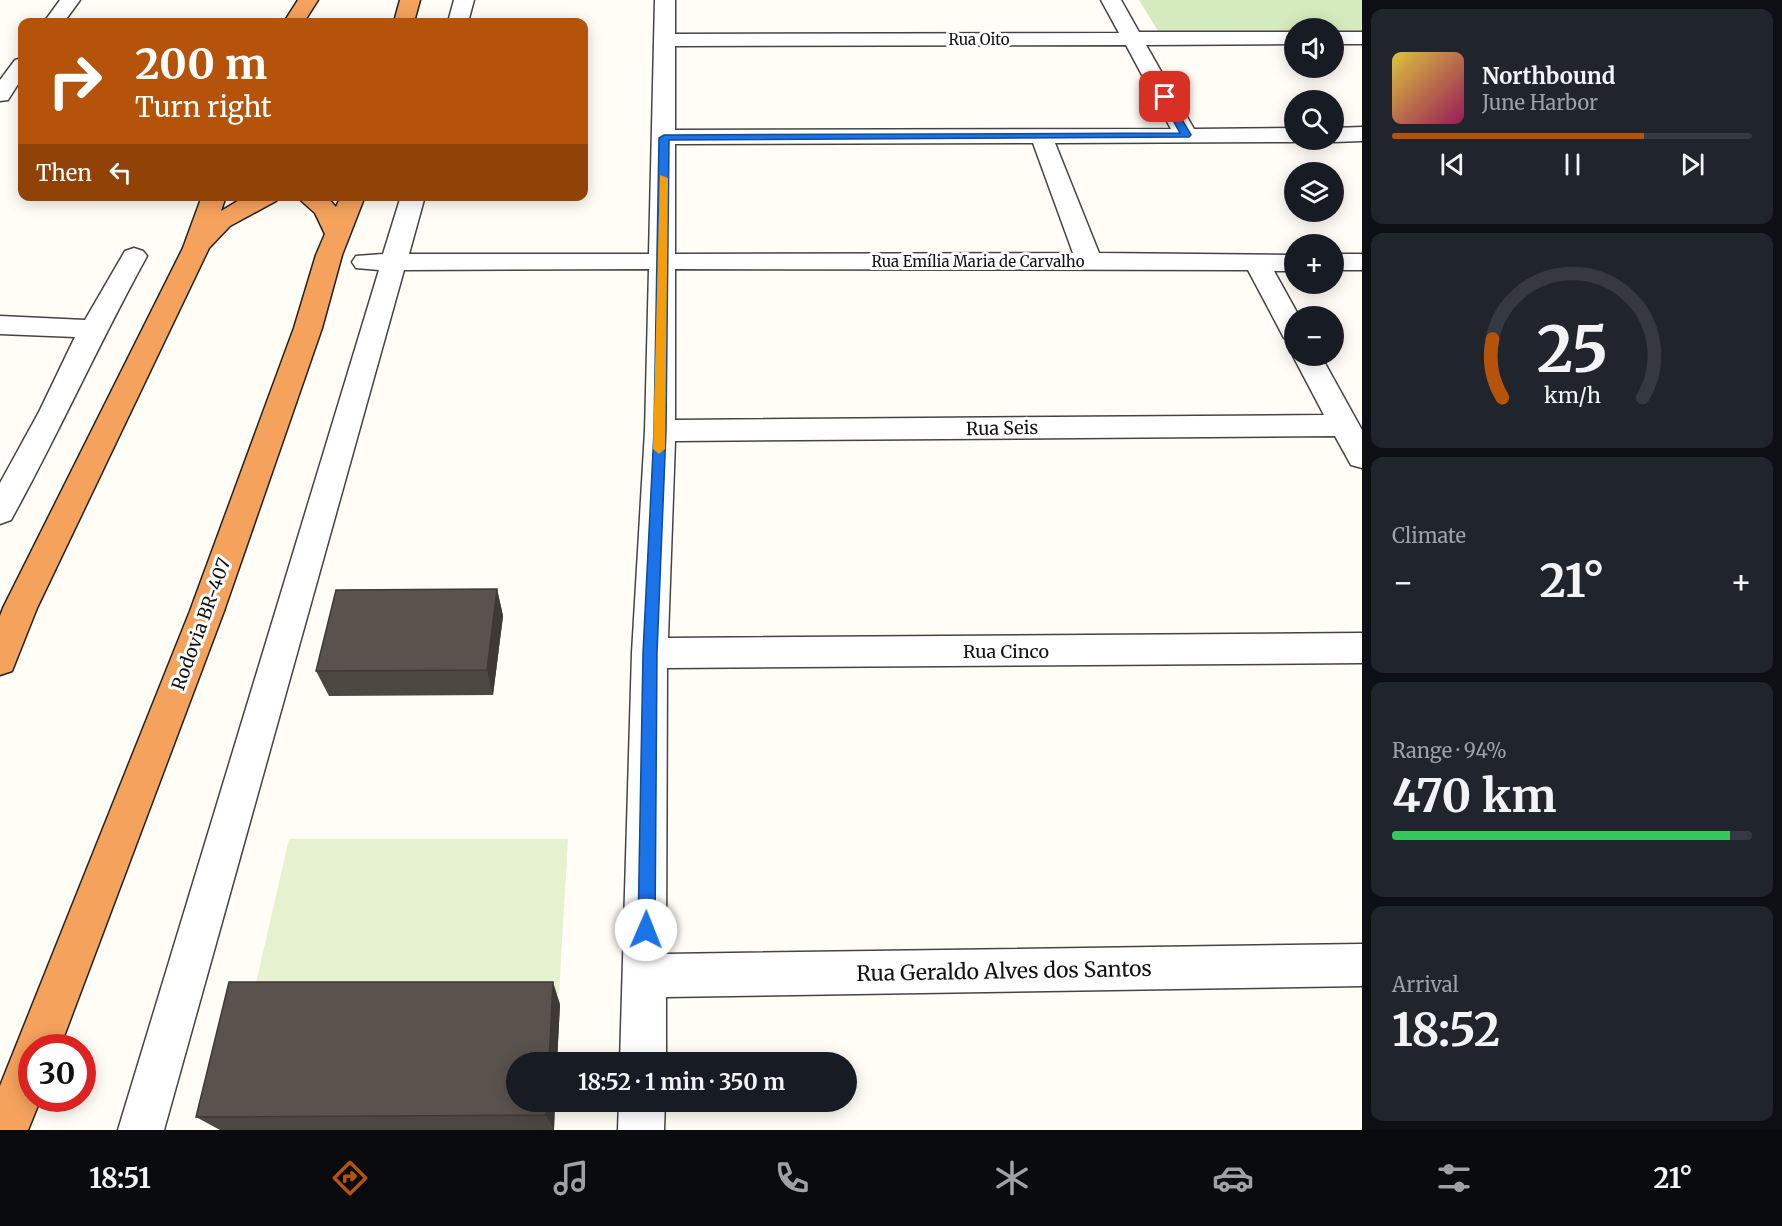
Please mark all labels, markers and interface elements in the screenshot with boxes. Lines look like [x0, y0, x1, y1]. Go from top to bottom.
map controls [1284, 18, 1344, 366]
button: sound [1284, 18, 1344, 78]
street label: Rua Oito [948, 30, 1010, 49]
text: 200 m [135, 38, 267, 90]
icon: right [36, 42, 114, 120]
text: Northbound [1482, 62, 1615, 90]
pin [1139, 71, 1190, 122]
icon: arrive [1148, 80, 1181, 113]
text: Turn right [135, 90, 272, 124]
button: search [1284, 90, 1344, 150]
text: June Harbor [1482, 90, 1598, 115]
icon: previous [1436, 148, 1469, 181]
icon: pause [1556, 148, 1589, 181]
icon: next [1676, 148, 1709, 181]
icon: left [104, 156, 137, 189]
text: Then [36, 159, 92, 187]
button: layers [1284, 162, 1344, 222]
button: + [1284, 234, 1344, 294]
street label: Rua Emília Maria de Carvalho [871, 252, 1085, 271]
button: − [1284, 306, 1344, 366]
text: 25 [1536, 311, 1608, 389]
text: km/h [1544, 382, 1600, 409]
street label: Rua Seis [966, 416, 1039, 440]
text: Climate [1392, 523, 1466, 548]
text: 21° [1539, 553, 1605, 609]
street label: Rodovia BR-407 [166, 555, 236, 693]
text: − [1392, 562, 1414, 603]
text: + [1730, 562, 1752, 603]
street label: Rua Cinco [963, 640, 1049, 663]
text: Range · 94% [1392, 738, 1507, 763]
text: 470 km [1392, 768, 1556, 824]
position arrow [614, 898, 678, 962]
street label: Rua Geraldo Alves dos Santos [856, 955, 1152, 987]
text: Arrival [1392, 972, 1459, 997]
text: 18:52 [1392, 1002, 1500, 1058]
speed limit sign: 30 [18, 1034, 96, 1112]
text: 18:52 · 1 min · 350 m [578, 1068, 785, 1096]
icon: directions [329, 1157, 371, 1199]
icon: music [550, 1157, 592, 1199]
icon: phone [771, 1157, 813, 1199]
icon: climate [991, 1157, 1033, 1199]
icon: car [1212, 1157, 1254, 1199]
icon: filters [1433, 1157, 1475, 1199]
text: 18:51 [89, 1161, 151, 1195]
text: 21° [1654, 1161, 1693, 1195]

